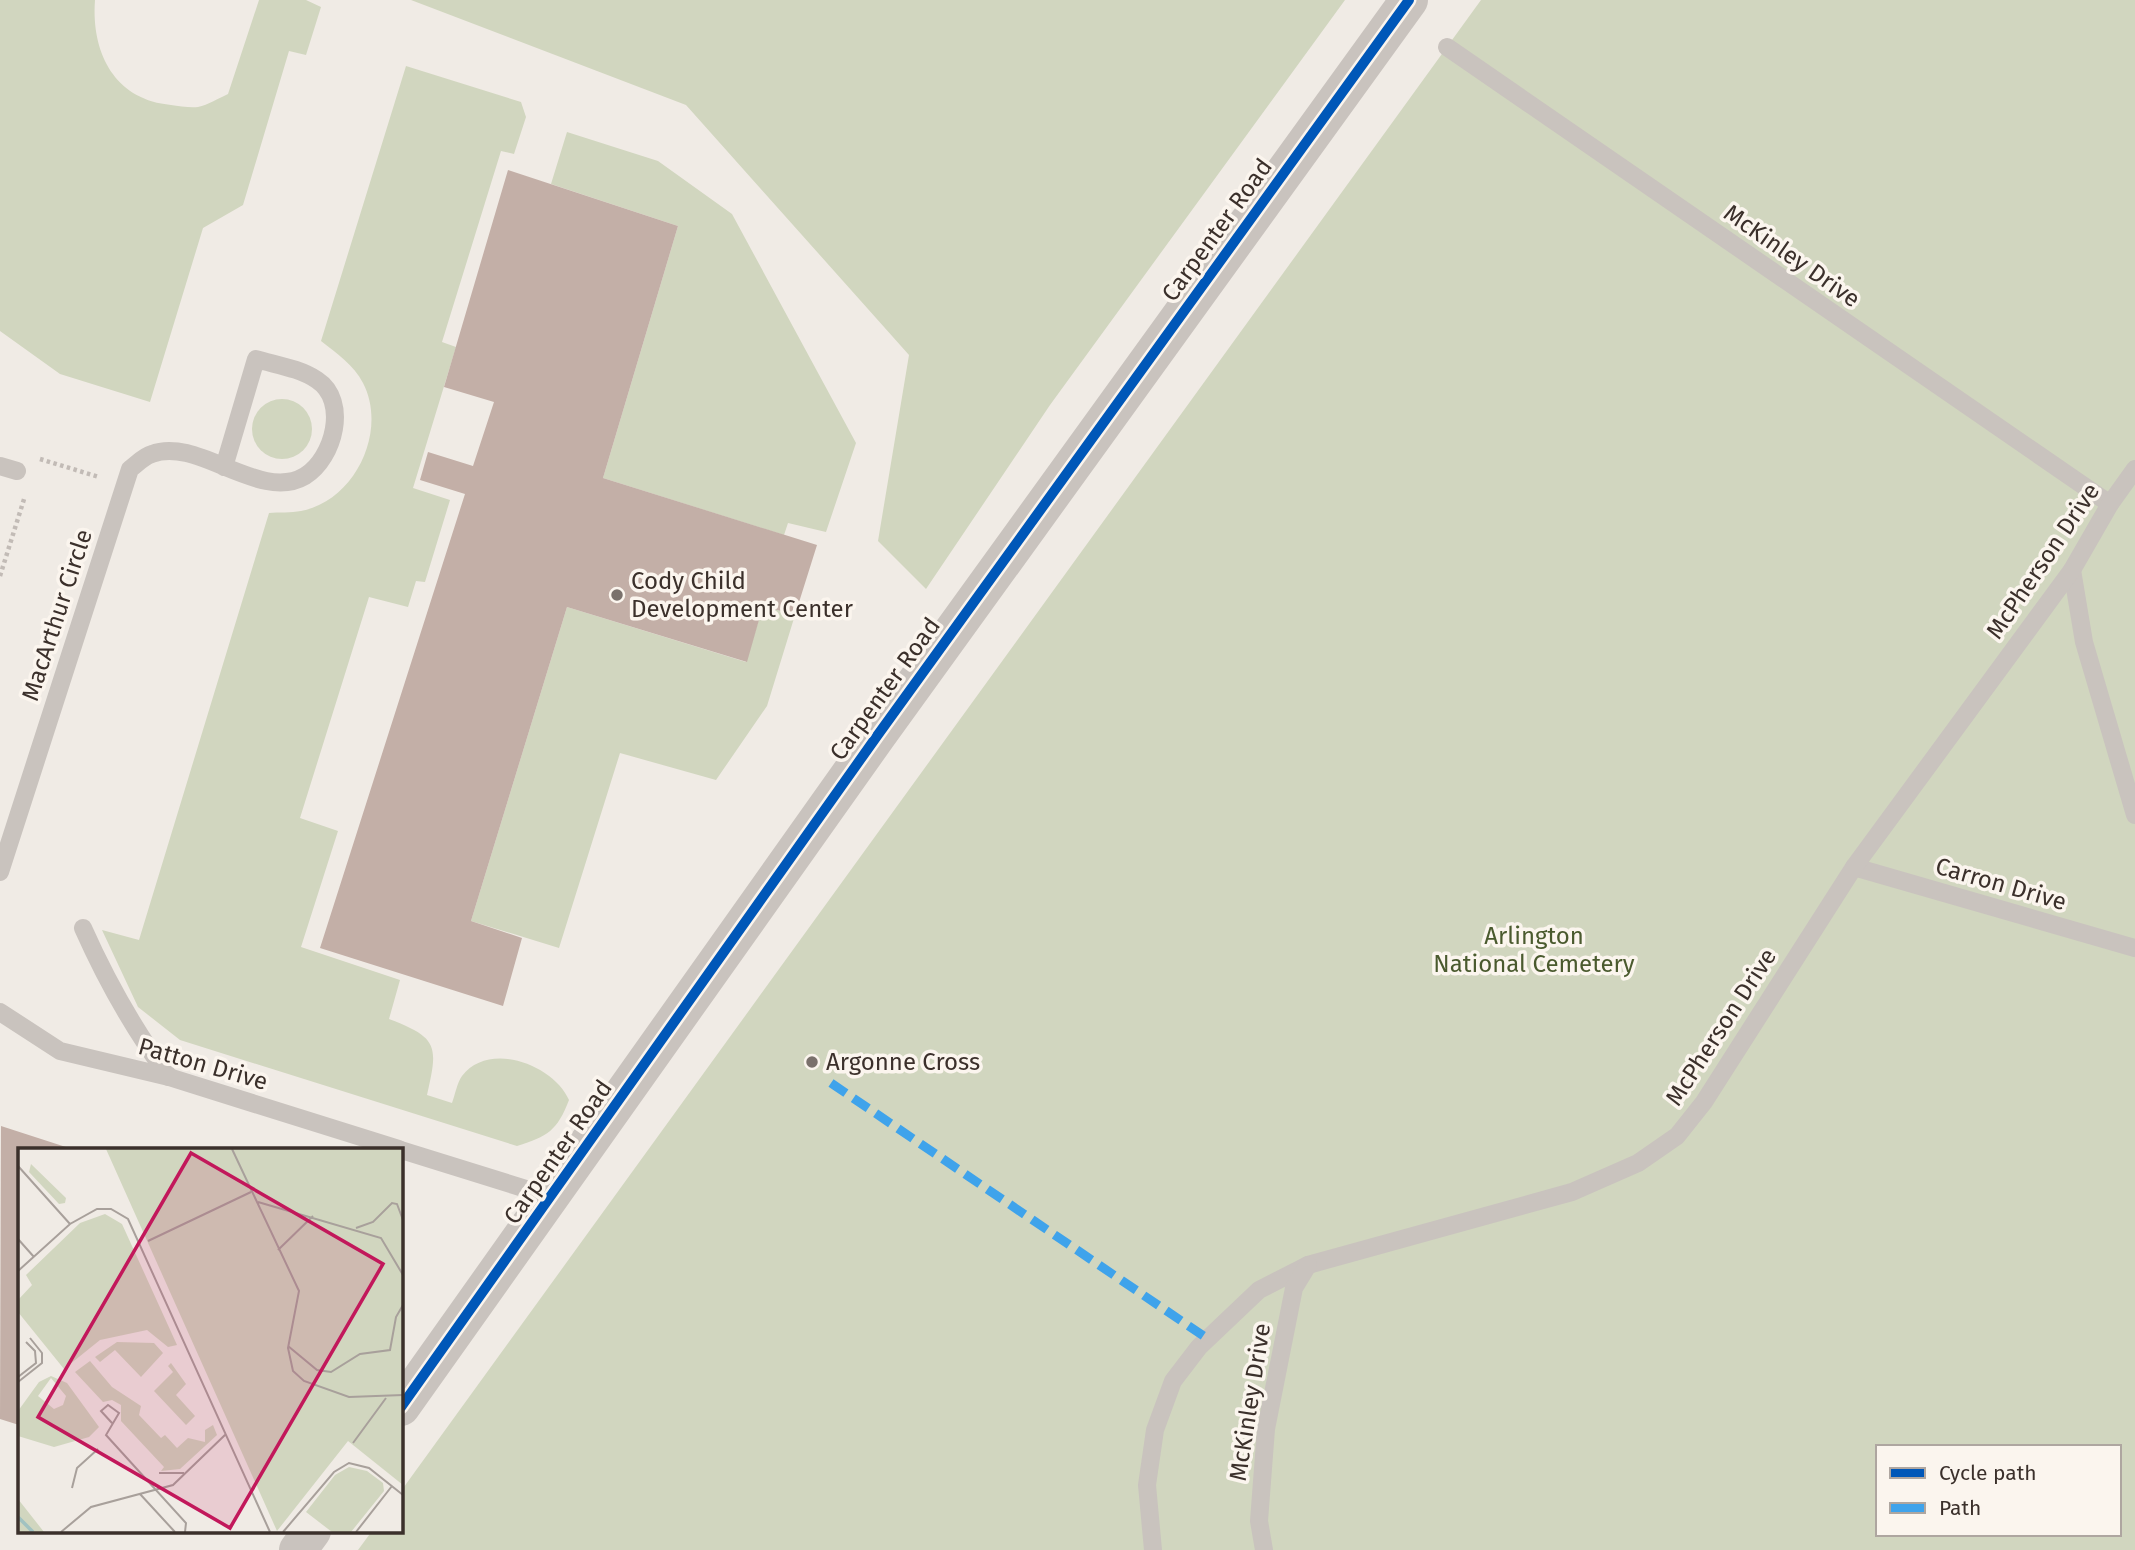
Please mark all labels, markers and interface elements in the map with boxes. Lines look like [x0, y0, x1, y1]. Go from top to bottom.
street label: Carpenter Road [1156, 153, 1278, 307]
street label: McKinley Drive [1719, 199, 1865, 313]
street label: McPherson Drive [1981, 478, 2105, 644]
street label: MacArthur Circle [16, 526, 98, 704]
place label: Cody Child Development Center [631, 567, 854, 623]
marker: Cody Child Development Center [609, 587, 625, 603]
street label: Carpenter Road [824, 612, 946, 766]
street label: Carron Drive [1932, 852, 2070, 916]
park label: Arlington National Cemetery [1433, 922, 1635, 978]
street label: McPherson Drive [1660, 943, 1782, 1111]
street label: Patton Drive [135, 1032, 271, 1096]
place label: Argonne Cross [826, 1048, 980, 1076]
marker: Argonne Cross [804, 1054, 820, 1070]
street label: Carpenter Road [498, 1075, 618, 1229]
inset map [18, 1148, 402, 1532]
street label: McKinley Drive [1224, 1321, 1276, 1483]
legend [1876, 1445, 2121, 1536]
text: Cycle path [1939, 1460, 2037, 1486]
text: Path [1939, 1495, 1981, 1521]

